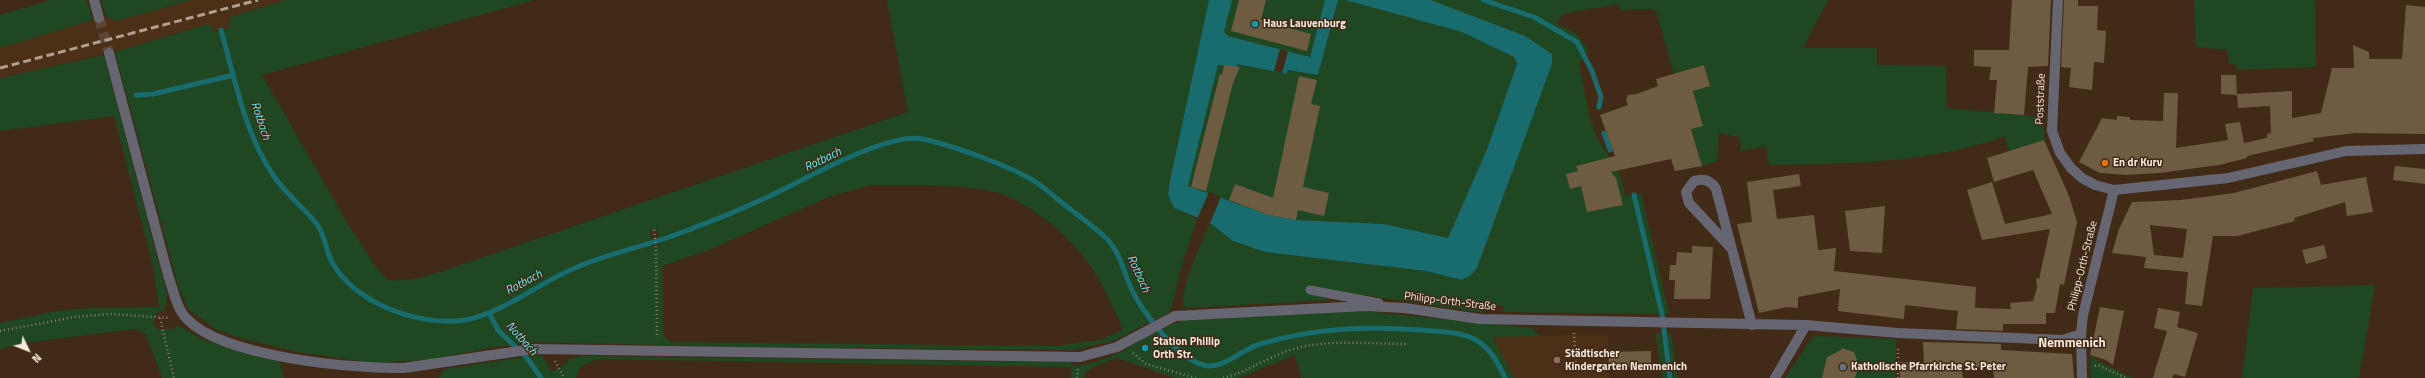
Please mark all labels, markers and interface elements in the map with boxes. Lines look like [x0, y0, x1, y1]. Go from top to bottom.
place label: Haus Lauvenburg [1263, 17, 1346, 31]
marker: Haus Lauvenburg [1250, 19, 1260, 29]
street label: Poststraße [2034, 73, 2048, 125]
water label: Rotbach [247, 100, 273, 142]
water label: Rotbach [802, 145, 844, 175]
place label: En dr Kurv [2113, 156, 2162, 170]
marker: En dr Kurv [2100, 158, 2110, 168]
street label: Philipp-Orth-Straße [2065, 220, 2101, 312]
water label: Rotbach [1123, 253, 1153, 295]
water label: Rotbach [503, 267, 545, 299]
street label: Philipp-Orth-Straße [1403, 290, 1497, 314]
water label: Notbach [502, 319, 540, 359]
north arrow [8, 330, 48, 370]
place label: Station Phillip Orth Str. [1153, 335, 1220, 361]
district label: Nemmenich [2038, 336, 2106, 352]
marker: Station Phillip Orth Str. [1140, 343, 1150, 353]
place label: Städtischer Kindergarten Nemmenich [1565, 347, 1687, 373]
text: N [28, 350, 45, 366]
marker: Städtischer Kindergarten Nemmenich [1552, 355, 1562, 365]
place label: Katholische Pfarrkirche St. Peter [1851, 360, 2006, 374]
marker: Katholische Pfarrkirche St. Peter [1838, 362, 1848, 372]

